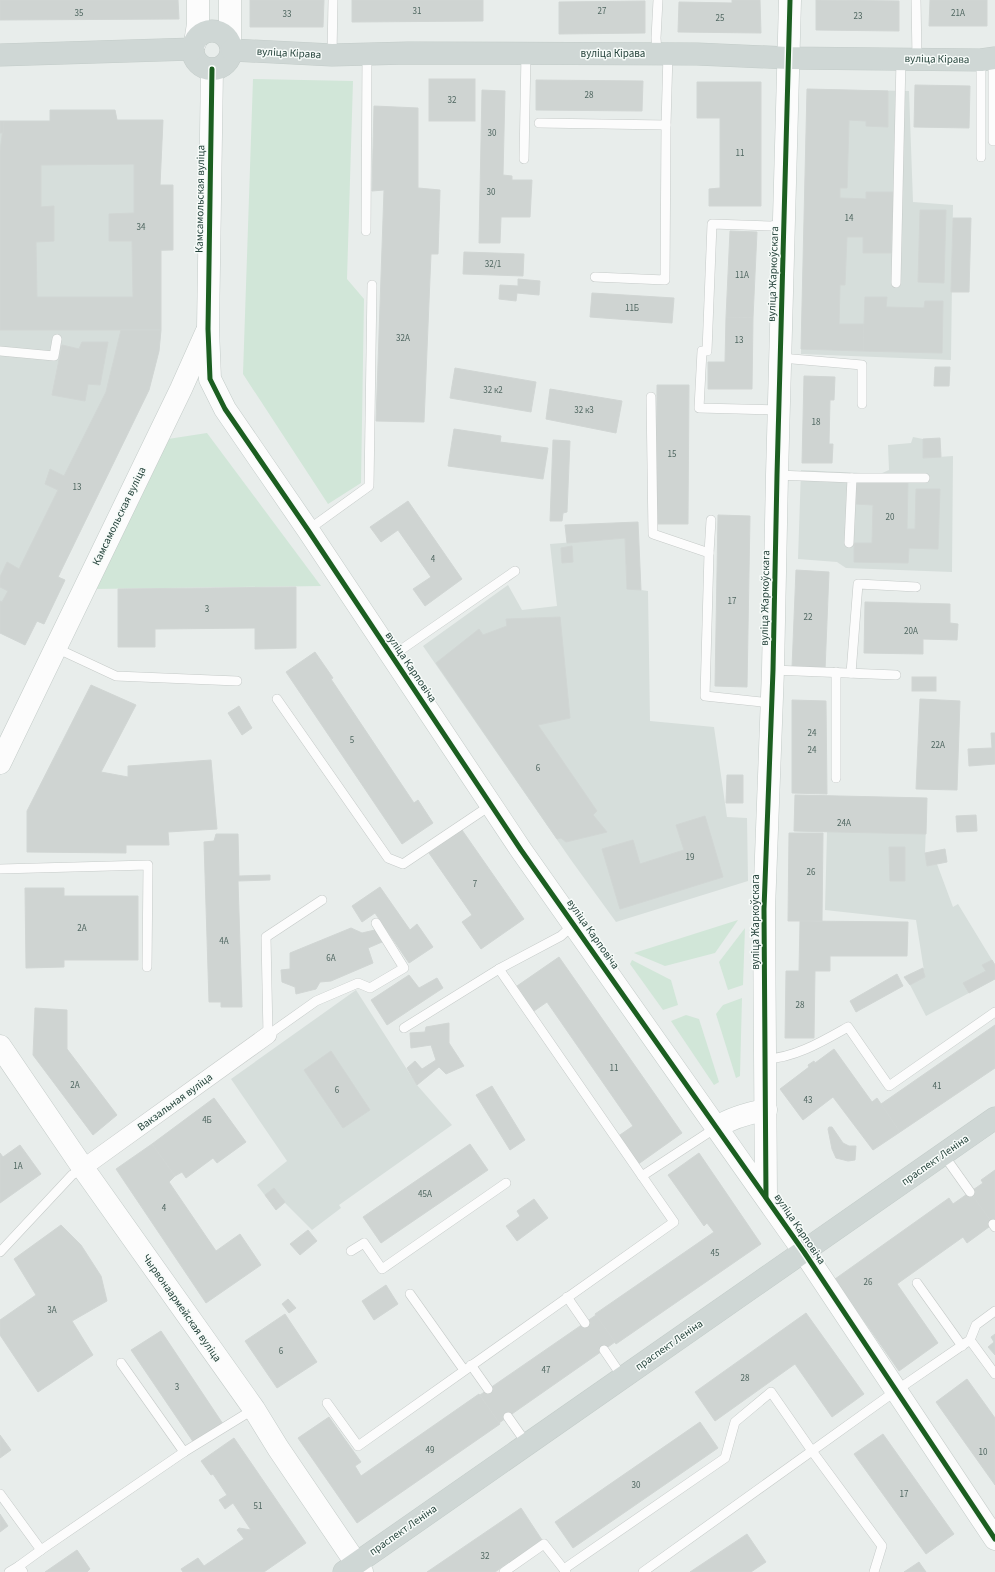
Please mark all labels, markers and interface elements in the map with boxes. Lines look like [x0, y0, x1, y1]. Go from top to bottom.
house number: 31 [413, 5, 421, 18]
house number: 27 [598, 5, 607, 18]
house number: 35 [75, 7, 84, 20]
house number: 21А [951, 7, 965, 20]
house number: 33 [283, 8, 292, 21]
house number: 23 [854, 10, 863, 23]
house number: 25 [716, 12, 725, 25]
street label: вуліца Кірава [256, 44, 322, 62]
street label: вуліца Кірава [581, 46, 645, 61]
street label: вуліца Кірава [904, 51, 970, 67]
house number: 28 [585, 89, 594, 102]
house number: 32 [448, 94, 457, 107]
house number: 30 [488, 127, 497, 140]
street label: Камсамольская вуліца [192, 145, 208, 253]
house number: 11 [736, 147, 744, 160]
house number: 30 [487, 186, 496, 199]
house number: 14 [845, 212, 854, 225]
house number: 34 [137, 221, 146, 234]
street label: вуліца Жаркоўскага [764, 226, 782, 322]
house number: 32/1 [485, 258, 501, 271]
house number: 11А [735, 269, 749, 282]
house number: 11Б [625, 302, 639, 315]
house number: 32А [396, 332, 410, 345]
house number: 13 [735, 334, 744, 347]
house number: 32 к2 [483, 384, 503, 397]
house number: 32 к3 [574, 404, 594, 417]
house number: 18 [812, 416, 821, 429]
house number: 15 [668, 448, 677, 461]
street label: Камсамольская вуліца [89, 464, 149, 568]
house number: 13 [73, 481, 82, 494]
house number: 20 [886, 511, 895, 524]
street label: вуліца Жаркоўскага [757, 550, 773, 646]
house number: 4 [431, 553, 436, 566]
house number: 17 [728, 595, 737, 608]
house number: 3 [205, 603, 210, 616]
house number: 22 [804, 611, 813, 624]
house number: 20А [904, 625, 918, 638]
street label: вуліца Карповіча [382, 629, 440, 705]
house number: 24 [808, 727, 817, 740]
house number: 5 [350, 734, 355, 747]
house number: 22А [931, 739, 945, 752]
house number: 24 [808, 744, 817, 757]
house number: 6 [536, 762, 541, 775]
house number: 24А [837, 817, 851, 830]
house number: 19 [686, 851, 695, 864]
house number: 26 [807, 866, 816, 879]
street label: вуліца Жаркоўскага [748, 874, 763, 970]
house number: 7 [473, 878, 478, 891]
street label: вуліца Карповіча [563, 896, 623, 972]
house number: 2А [77, 922, 87, 935]
house number: 4А [219, 935, 229, 948]
house number: 6А [326, 952, 336, 965]
house number: 28 [796, 999, 805, 1012]
house number: 11 [610, 1062, 618, 1075]
street label: Вакзальная вуліца [134, 1070, 216, 1134]
house number: 2А [70, 1079, 80, 1092]
house number: 41 [933, 1080, 941, 1093]
house number: 6 [335, 1084, 340, 1097]
house number: 43 [804, 1094, 813, 1107]
house number: 4Б [202, 1114, 212, 1127]
street label: праспект Леніна [898, 1131, 972, 1189]
house number: 1А [13, 1160, 23, 1173]
house number: 45А [418, 1188, 432, 1201]
street label: вуліца Карповіча [771, 1191, 829, 1267]
house number: 4 [162, 1202, 167, 1215]
house number: 45 [711, 1247, 720, 1260]
street label: Чырвонаармейская вуліца [139, 1251, 225, 1365]
house number: 26 [864, 1276, 873, 1289]
house number: 3А [47, 1304, 57, 1317]
street label: праспект Леніна [632, 1316, 706, 1374]
house number: 6 [279, 1345, 284, 1358]
house number: 47 [542, 1364, 551, 1377]
house number: 28 [741, 1372, 750, 1385]
house number: 3 [175, 1381, 180, 1394]
house number: 49 [426, 1444, 435, 1457]
house number: 10 [979, 1446, 988, 1459]
house number: 30 [632, 1479, 641, 1492]
house number: 17 [900, 1488, 909, 1501]
house number: 51 [254, 1500, 262, 1513]
street label: праспект Леніна [366, 1501, 440, 1559]
house number: 32 [481, 1550, 490, 1563]

